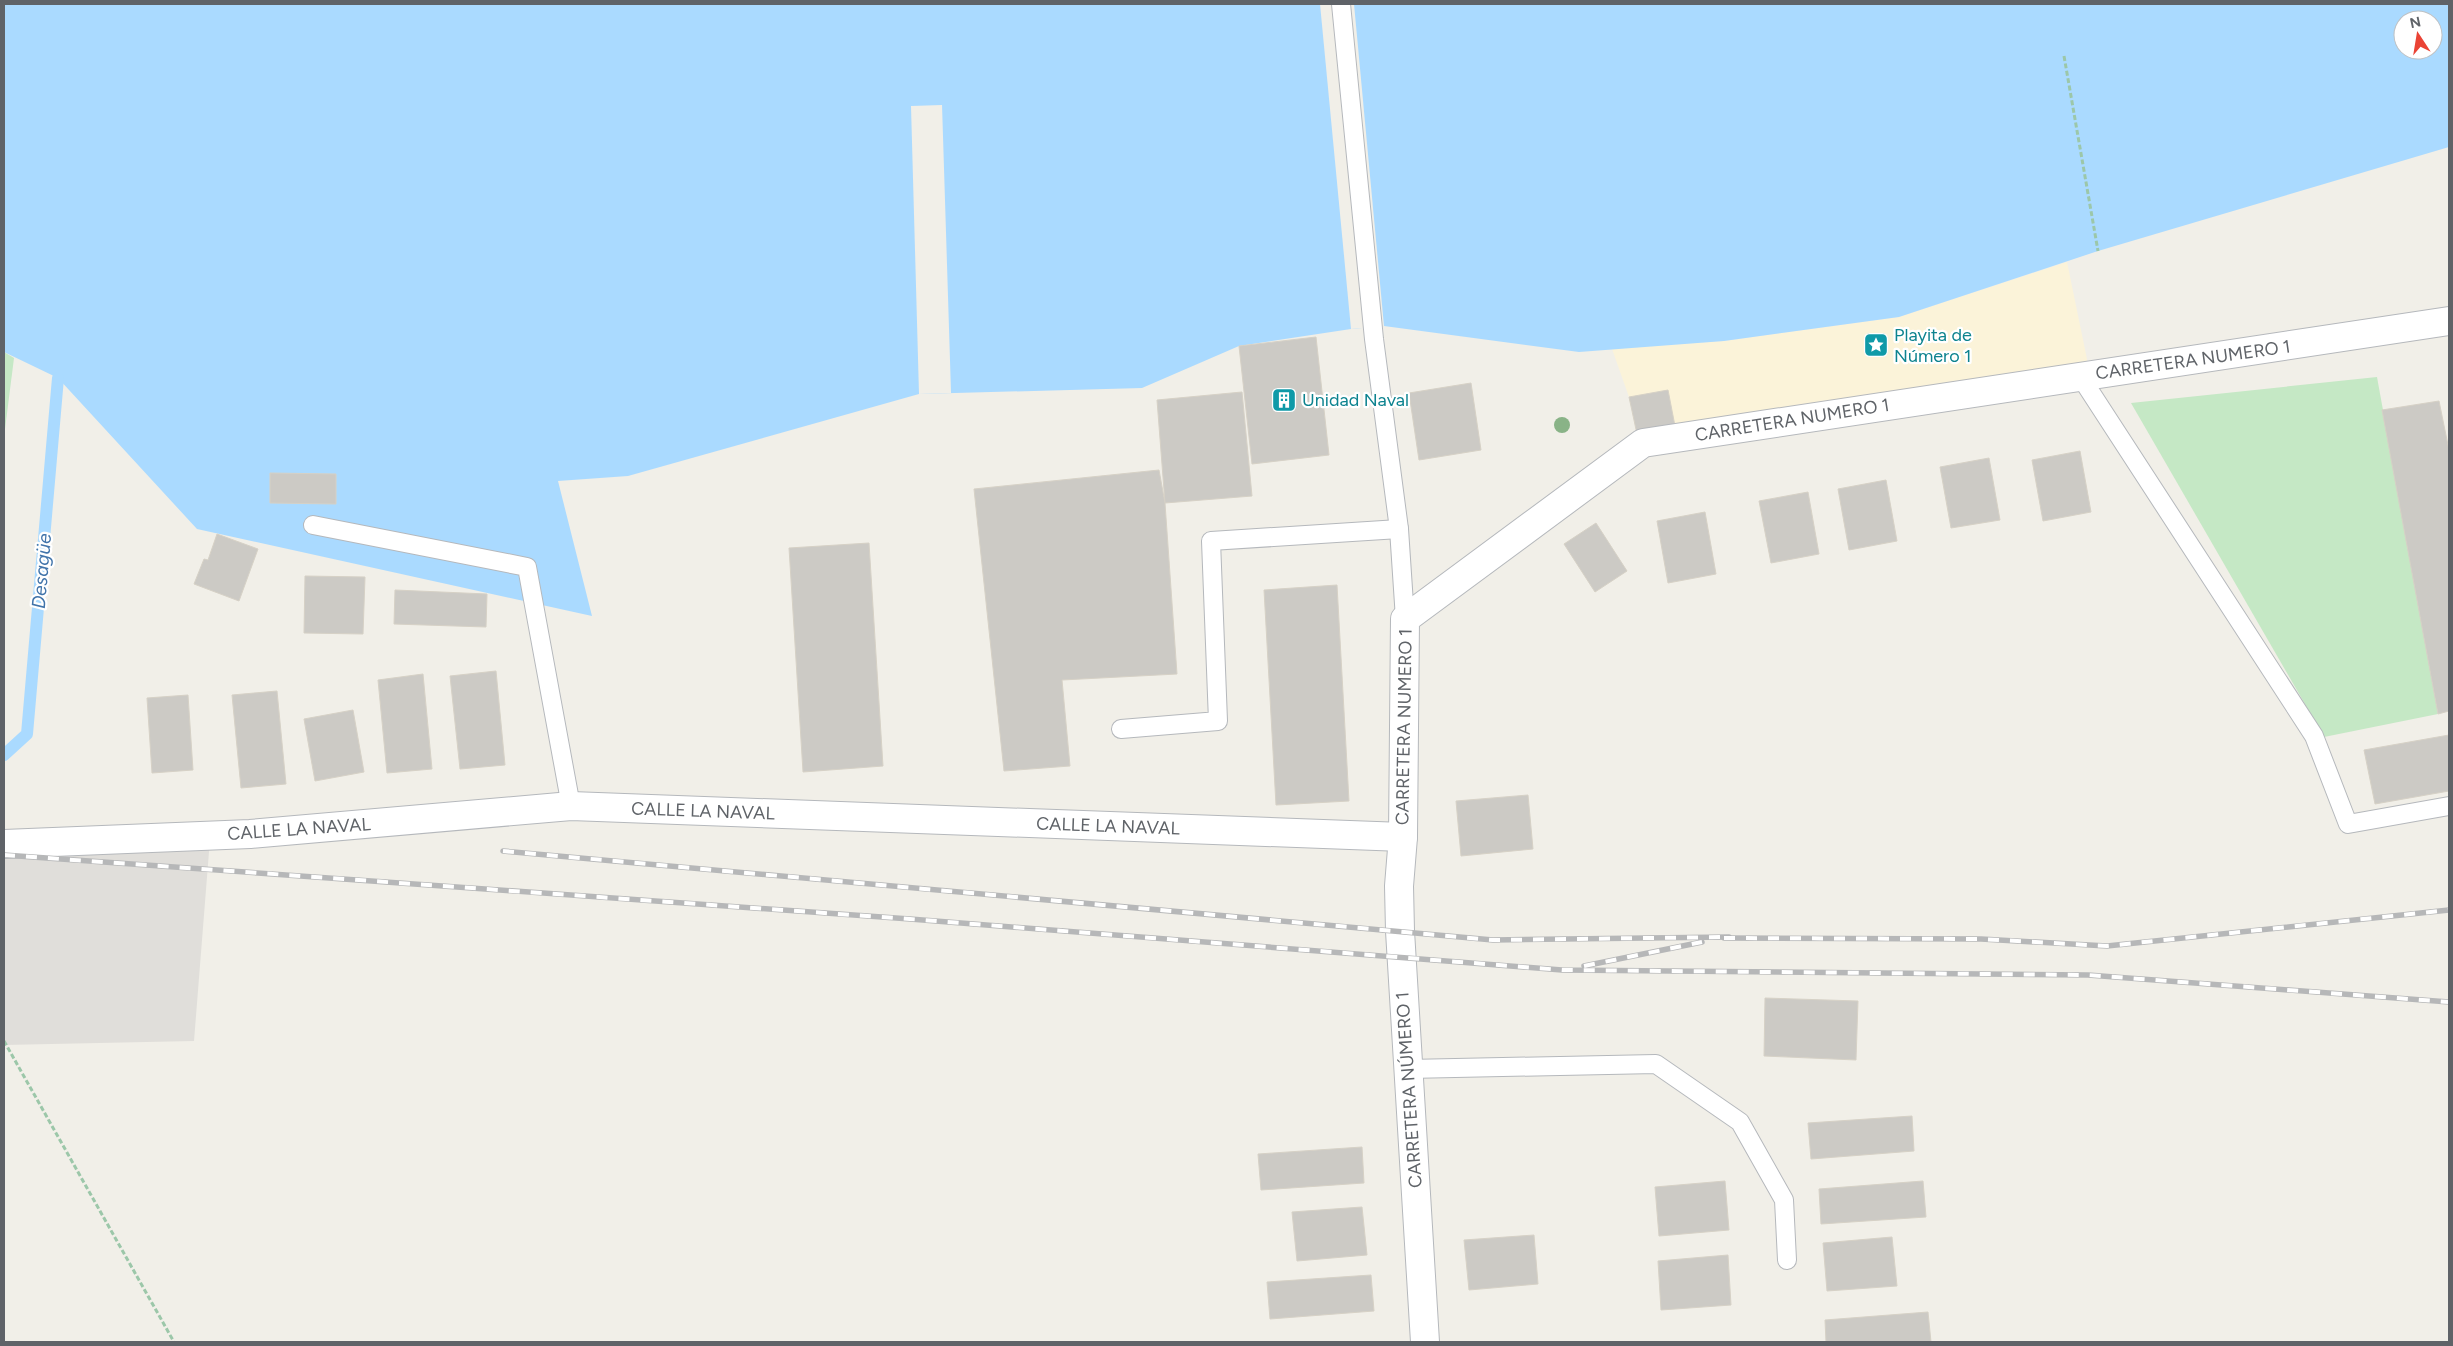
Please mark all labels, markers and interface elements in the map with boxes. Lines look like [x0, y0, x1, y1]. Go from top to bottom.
north arrow [2393, 10, 2443, 60]
text: N [2408, 13, 2422, 32]
place label: Playita de Número 1 [1894, 324, 1972, 367]
place icon: Playita de Número 1 [1863, 332, 1889, 358]
street label: CARRETERA NUMERO 1 [2094, 335, 2292, 385]
building icon: Unidad Naval [1271, 387, 1297, 413]
place label: Unidad Naval [1302, 389, 1409, 411]
street label: CARRETERA NUMERO 1 [1693, 394, 1891, 446]
water label: Desagüe [27, 532, 56, 610]
street label: CARRETERA NUMERO 1 [1391, 629, 1417, 825]
street label: CALLE LA NAVAL [631, 798, 776, 825]
street label: CALLE LA NAVAL [227, 813, 372, 845]
street label: CALLE LA NAVAL [1036, 813, 1181, 840]
street label: CARRETERA NÚMERO 1 [1391, 991, 1427, 1189]

